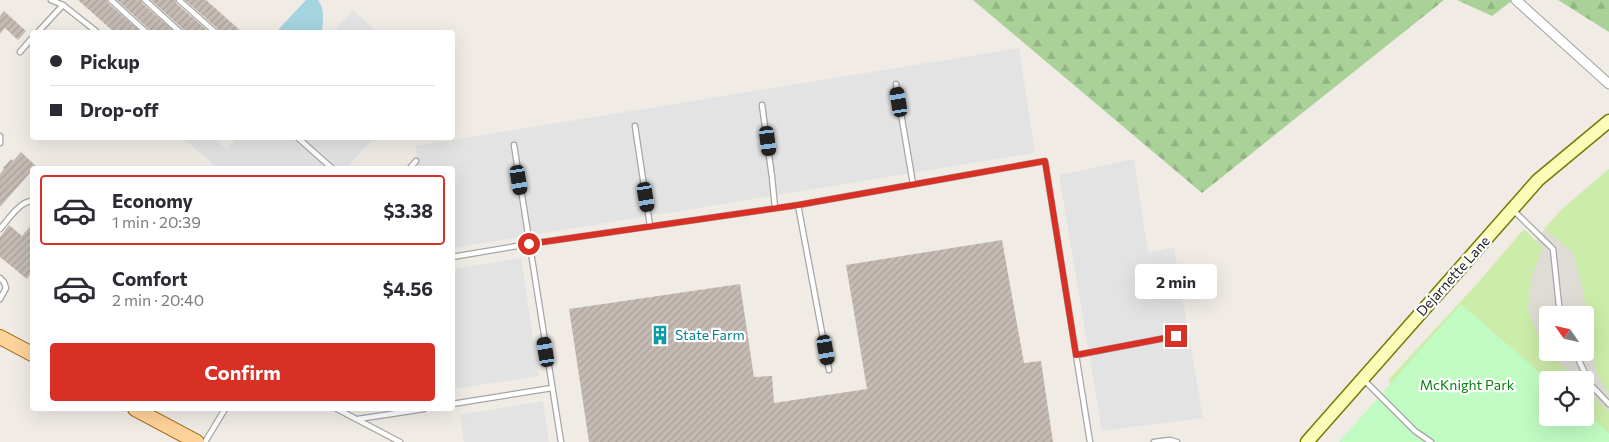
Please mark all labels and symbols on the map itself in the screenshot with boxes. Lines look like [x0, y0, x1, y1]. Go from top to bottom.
car [889, 86, 908, 118]
car [758, 125, 777, 157]
car [509, 164, 528, 196]
car [636, 181, 655, 213]
street label: Dejarnette Lane [1412, 232, 1493, 319]
route start [518, 233, 540, 255]
callout: 2 min [1135, 264, 1217, 298]
north arrow [1539, 306, 1594, 361]
building icon: State Farm [649, 324, 671, 346]
route end [1165, 325, 1187, 347]
place label: State Farm [675, 326, 745, 343]
car [816, 334, 835, 366]
car [536, 336, 555, 368]
park label: McKnight Park [1420, 376, 1515, 393]

